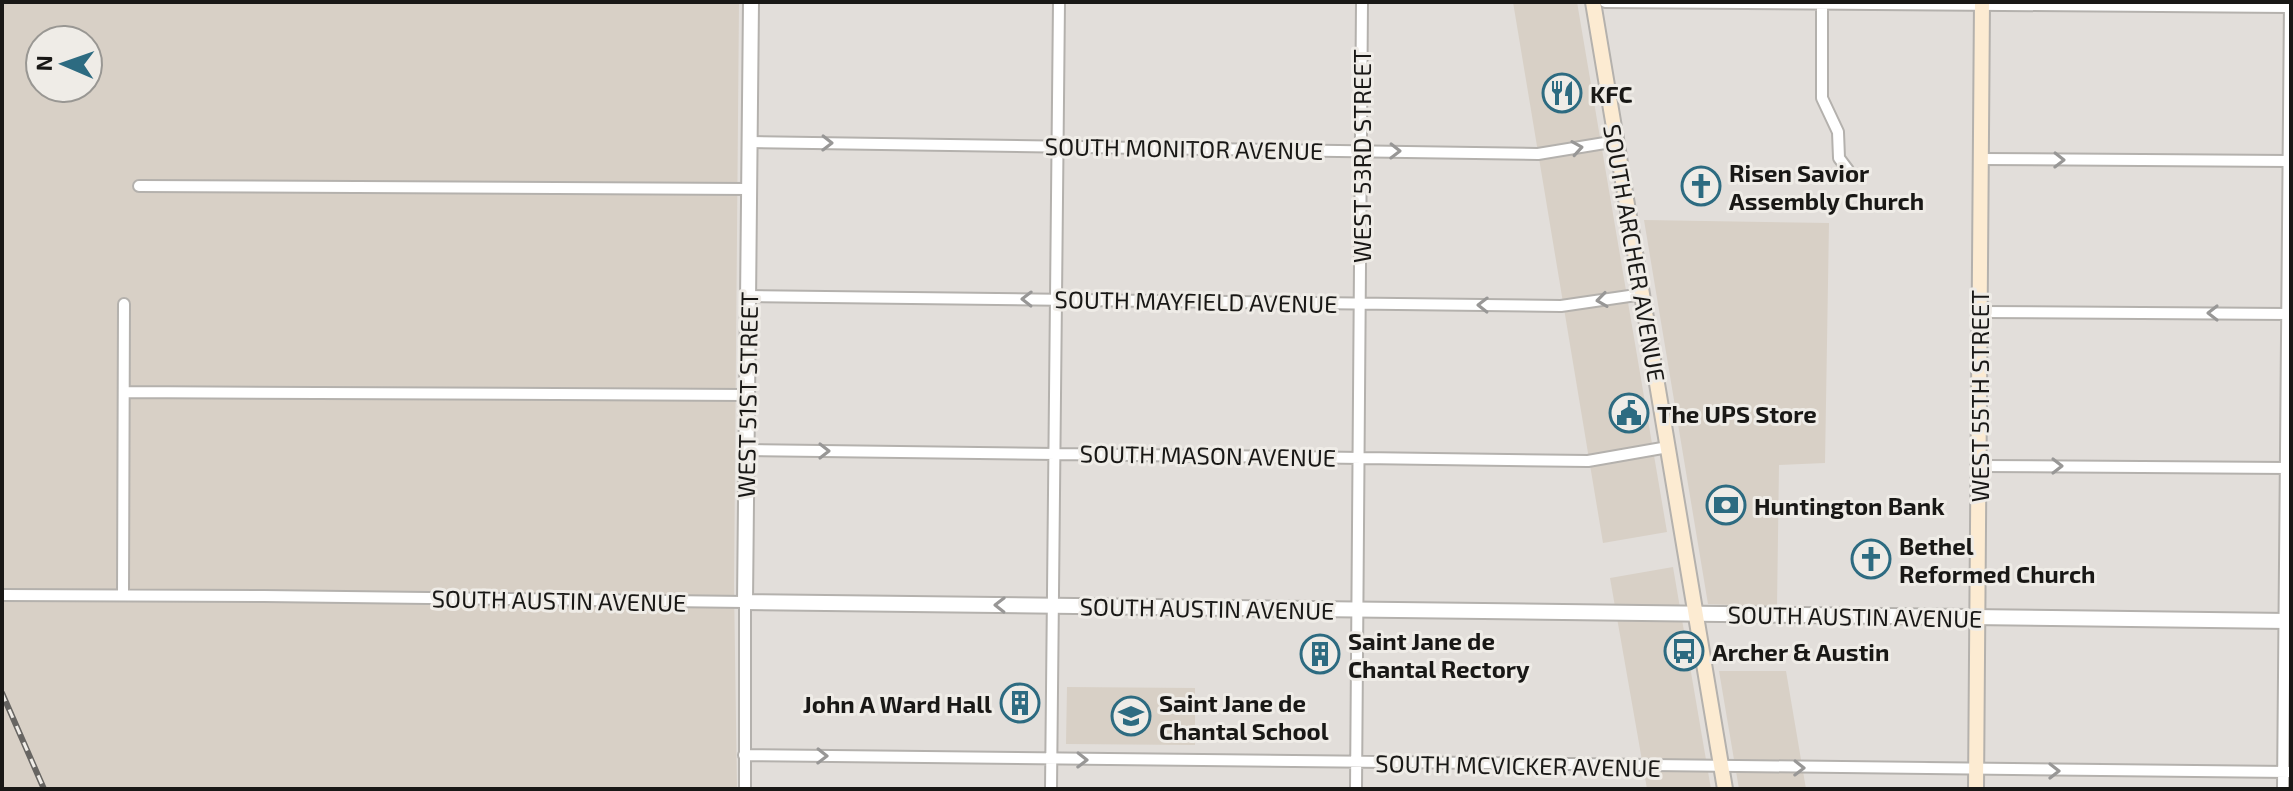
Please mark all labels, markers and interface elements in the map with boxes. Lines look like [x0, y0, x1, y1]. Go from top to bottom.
north arrow [24, 24, 104, 104]
street label: WEST 53RD STREET [1347, 49, 1376, 263]
text: N [30, 55, 56, 72]
restaurant icon: KFC [1541, 72, 1583, 114]
place label: KFC [1590, 79, 1633, 108]
street label: SOUTH ARCHER AVENUE [1598, 122, 1672, 384]
street label: SOUTH MONITOR AVENUE [1044, 131, 1324, 165]
one-way arrow [821, 135, 834, 152]
one-way arrow [1570, 140, 1584, 157]
one-way arrow [1389, 142, 1402, 160]
one-way arrow [2053, 151, 2066, 169]
place label: Risen Savior Assembly Church [1729, 158, 1924, 215]
church icon: Risen Savior Assembly Church [1680, 165, 1722, 207]
street label: SOUTH MAYFIELD AVENUE [1054, 284, 1338, 318]
one-way arrow [1020, 290, 1033, 308]
street label: WEST 55TH STREET [1965, 290, 1994, 502]
one-way arrow [1595, 291, 1609, 308]
street label: WEST 51ST STREET [731, 292, 763, 498]
one-way arrow [1476, 296, 1489, 314]
one-way arrow [2206, 305, 2219, 322]
public building icon: The UPS Store [1608, 392, 1650, 434]
place label: The UPS Store [1657, 399, 1817, 428]
street label: SOUTH MASON AVENUE [1080, 438, 1336, 472]
one-way arrow [818, 442, 831, 460]
one-way arrow [2051, 457, 2064, 475]
bank icon: Huntington Bank [1705, 484, 1747, 526]
place label: Huntington Bank [1754, 491, 1945, 520]
place label: Bethel Reformed Church [1899, 531, 2096, 588]
church icon: Bethel Reformed Church [1850, 538, 1892, 580]
street label: SOUTH AUSTIN AVENUE [431, 583, 687, 617]
street label: SOUTH AUSTIN AVENUE [1079, 591, 1335, 625]
one-way arrow [993, 596, 1006, 614]
street label: SOUTH AUSTIN AVENUE [1727, 599, 1983, 633]
place label: Saint Jane de Chantal Rectory [1348, 626, 1530, 683]
bus stop icon: Archer & Austin [1663, 630, 1705, 672]
building icon: Saint Jane de Chantal Rectory [1299, 633, 1341, 675]
place label: Archer & Austin [1712, 637, 1889, 666]
building icon: John A Ward Hall [999, 682, 1041, 724]
place label: Saint Jane de Chantal School [1159, 688, 1329, 745]
place label: John A Ward Hall [803, 689, 992, 718]
school or university icon: Saint Jane de Chantal School [1110, 695, 1152, 737]
one-way arrow [816, 747, 829, 765]
street label: SOUTH MCVICKER AVENUE [1375, 748, 1661, 782]
one-way arrow [1076, 751, 1089, 768]
one-way arrow [1793, 760, 1806, 777]
one-way arrow [2048, 762, 2061, 780]

